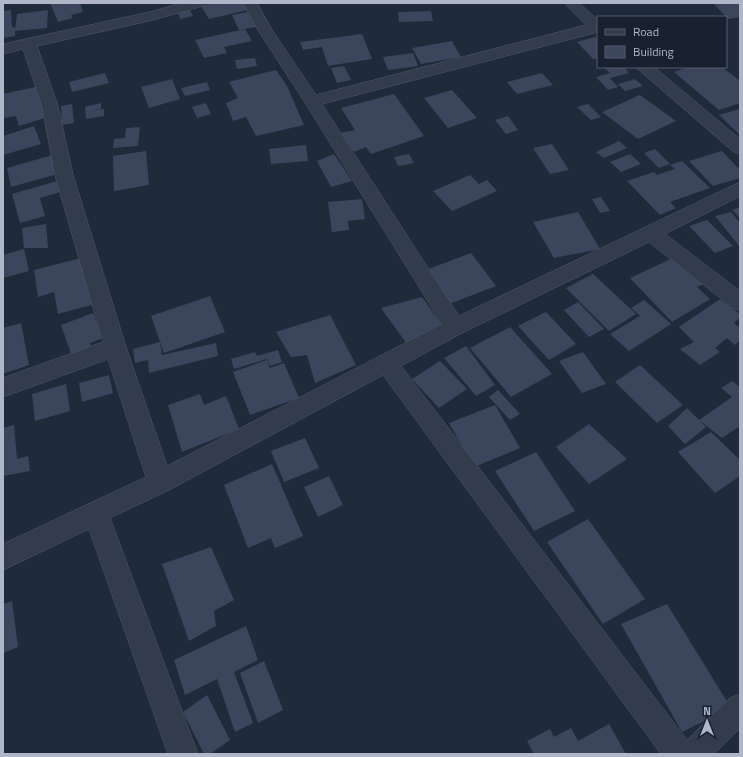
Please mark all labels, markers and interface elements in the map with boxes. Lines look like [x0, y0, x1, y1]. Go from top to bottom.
legend [597, 16, 727, 68]
text: Road [633, 22, 659, 41]
text: Building [633, 42, 674, 61]
north arrow [687, 701, 727, 741]
text: N [703, 703, 711, 719]

